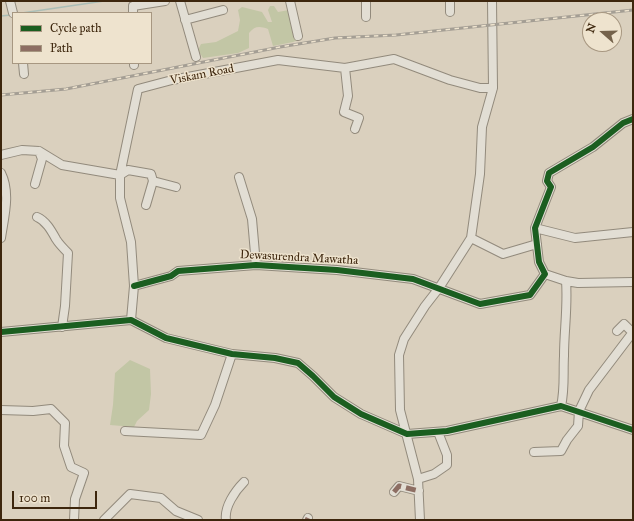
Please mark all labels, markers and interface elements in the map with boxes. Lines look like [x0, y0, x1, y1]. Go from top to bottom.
legend [12, 12, 152, 64]
north arrow [582, 12, 622, 52]
text: Cycle path [50, 21, 102, 35]
text: N [583, 21, 599, 35]
text: Path [50, 41, 73, 55]
street label: Viskam Road [169, 62, 235, 88]
street label: Dewasurendra Mawatha [239, 248, 359, 268]
scale bar [14, 483, 99, 509]
text: 100 m [19, 491, 50, 505]

